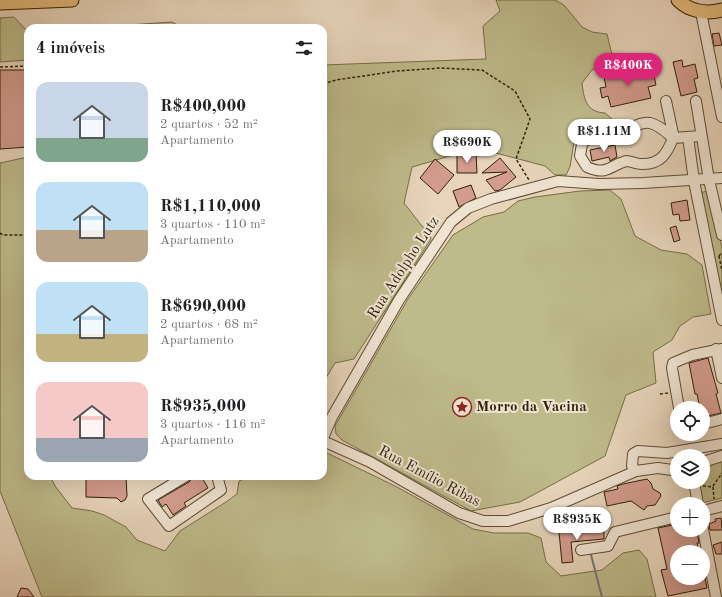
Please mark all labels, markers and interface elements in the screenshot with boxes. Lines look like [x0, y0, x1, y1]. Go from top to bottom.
icon: filters [293, 37, 315, 59]
text: 4 imóveis [36, 40, 105, 57]
pin: R$400K [595, 53, 661, 87]
text: R$400K [603, 59, 653, 72]
icon: home [68, 98, 116, 146]
text: R$400,000 [160, 98, 246, 115]
text: 2 quartos · 52 m² [160, 118, 258, 131]
pin: R$1.11M [567, 119, 641, 153]
text: R$1.11M [577, 125, 631, 138]
pin: R$690K [434, 130, 500, 164]
text: Apartamento [160, 134, 234, 147]
text: R$690K [442, 136, 492, 149]
icon: home [68, 198, 116, 246]
text: R$1,110,000 [160, 198, 261, 215]
street label: Rua Adolpho Lutz [365, 214, 443, 322]
text: 3 quartos · 110 m² [160, 218, 265, 231]
text: Apartamento [160, 234, 234, 247]
icon: home [68, 298, 116, 346]
text: R$690,000 [160, 298, 246, 315]
text: 2 quartos · 68 m² [160, 318, 258, 331]
text: Apartamento [160, 334, 234, 347]
place icon: Morro da Vacina [451, 396, 473, 418]
icon: home [68, 398, 116, 446]
text: R$935,000 [160, 398, 246, 415]
place label: Morro da Vacina [476, 400, 587, 415]
map controls [670, 401, 710, 585]
button: locate [670, 401, 710, 441]
text: 3 quartos · 116 m² [160, 418, 265, 431]
text: Apartamento [160, 434, 234, 447]
street label: Rua Emílio Ribas [376, 444, 482, 510]
button: layers [670, 449, 710, 489]
button: + [670, 497, 710, 537]
pin: R$935K [544, 507, 610, 541]
text: R$935K [552, 513, 602, 526]
button: − [670, 545, 710, 585]

